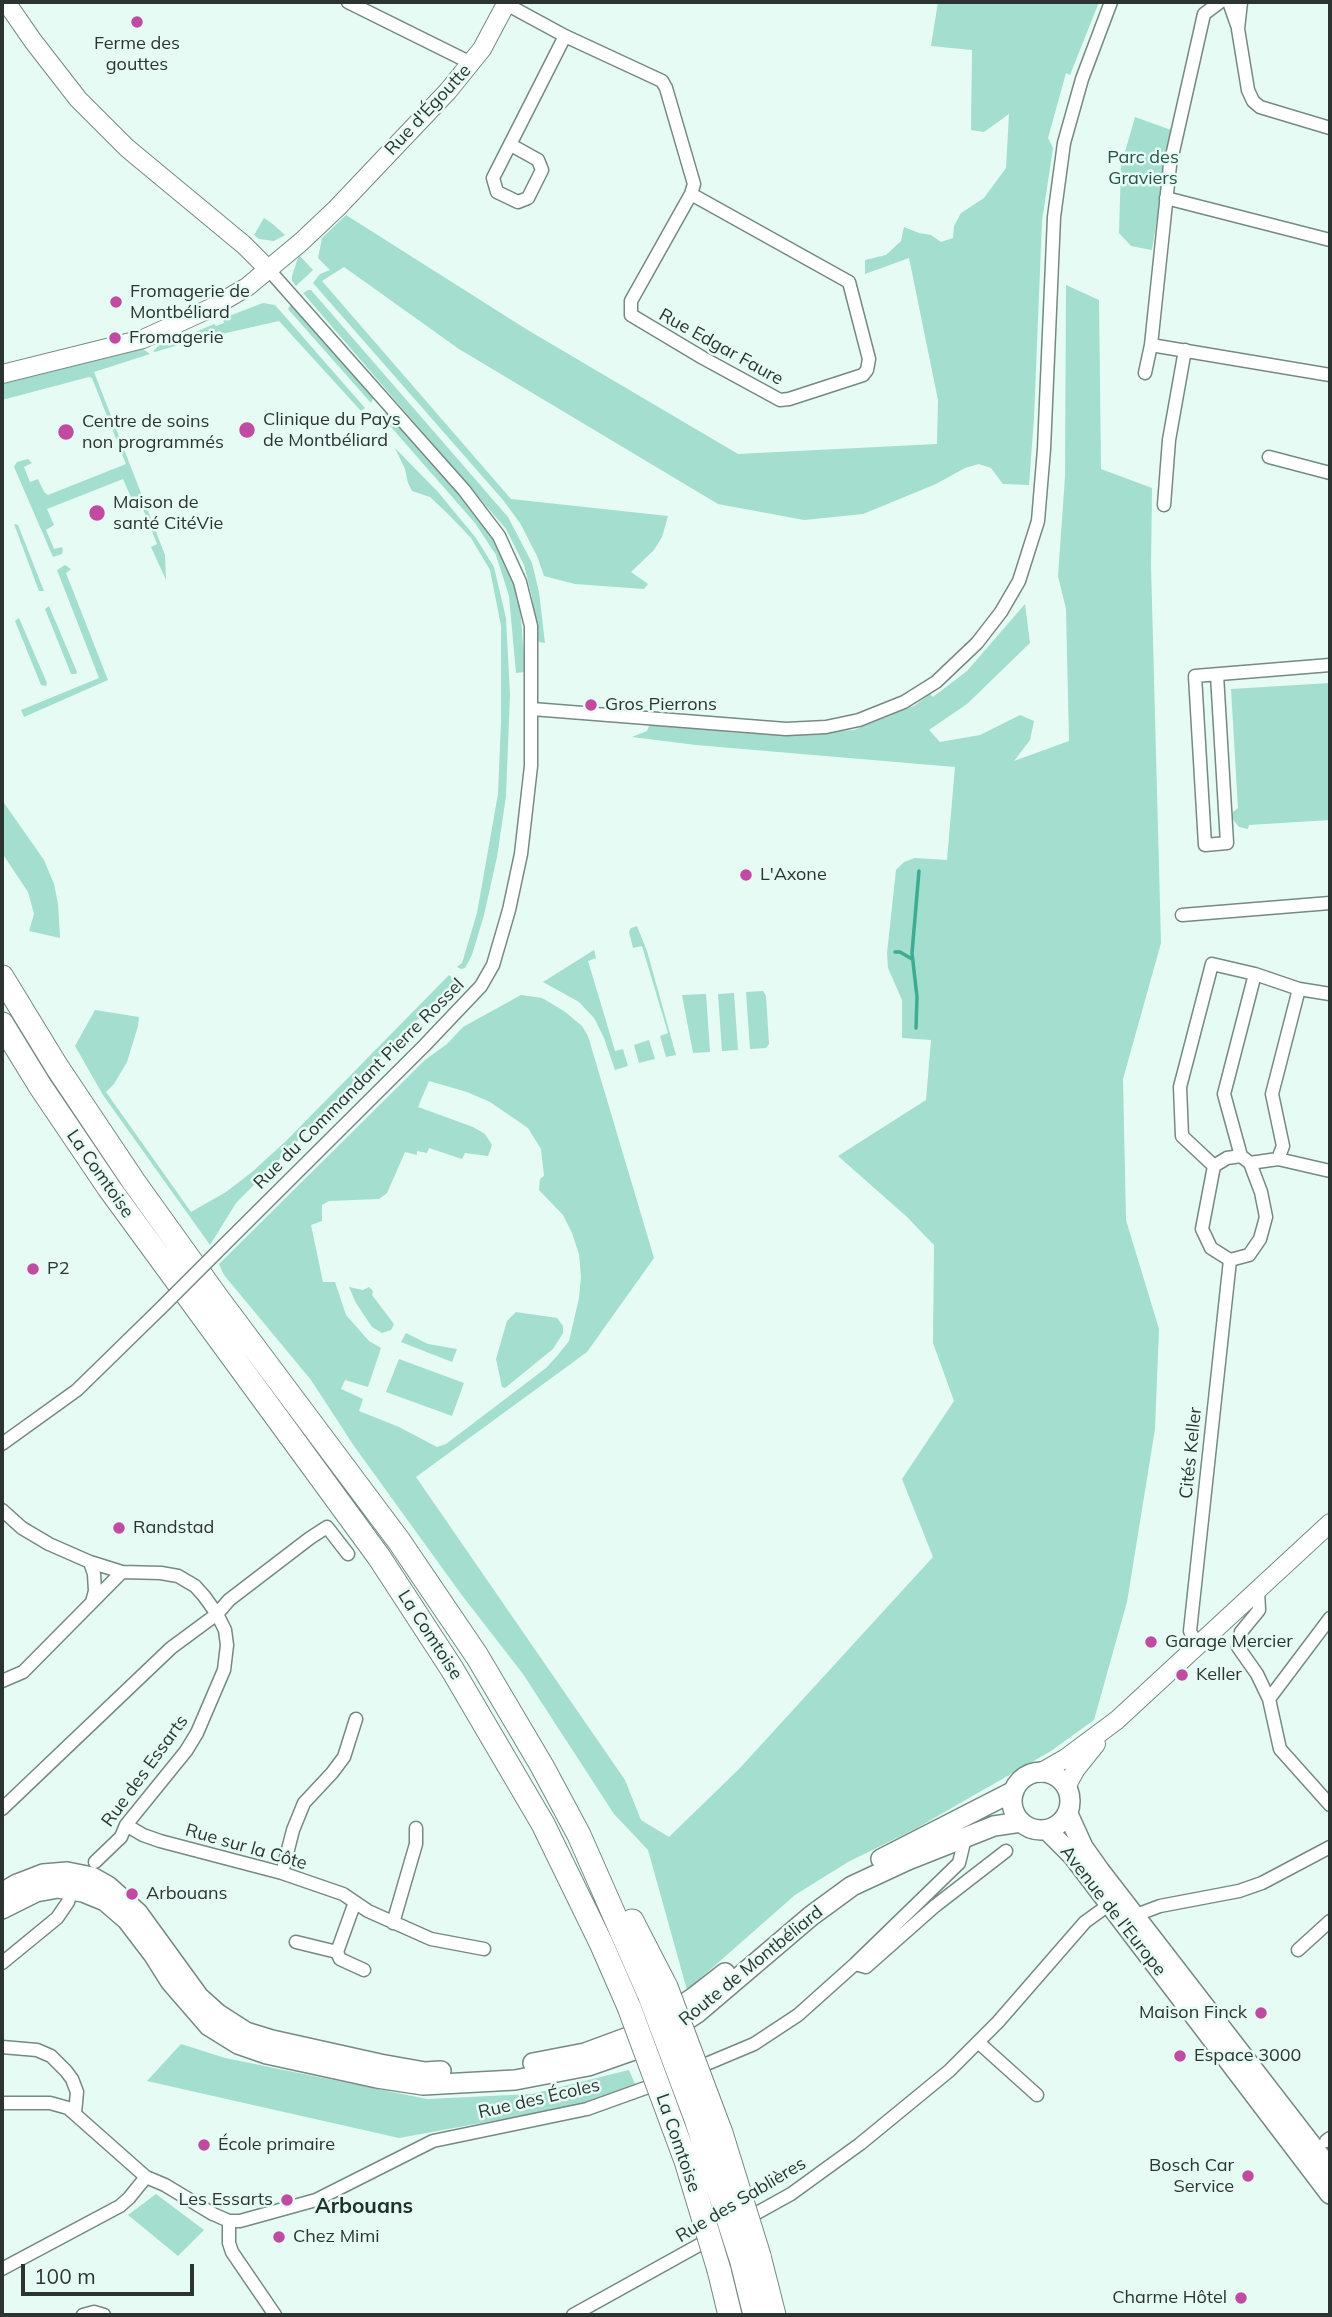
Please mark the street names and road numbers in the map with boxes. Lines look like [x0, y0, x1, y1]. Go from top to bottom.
street label: Rue d'Égoutte [380, 60, 476, 160]
street label: Rue Edgar Faure [655, 304, 787, 390]
street label: Rue du Commandant Pierre Rossel [249, 974, 469, 1194]
street label: La Comtoise [62, 1126, 138, 1222]
street label: Cités Keller [1175, 1406, 1207, 1500]
street label: La Comtoise [393, 1586, 467, 1684]
street label: Rue des Essarts [97, 1711, 193, 1831]
street label: Rue sur la Côte [183, 1819, 309, 1875]
street label: Avenue de l'Europe [1055, 1842, 1171, 1980]
street label: Route de Montbéliard [675, 1901, 827, 2031]
street label: Rue des Écoles [476, 2075, 602, 2123]
street label: La Comtoise [651, 2091, 705, 2195]
street label: Rue des Sablières [672, 2153, 810, 2247]

